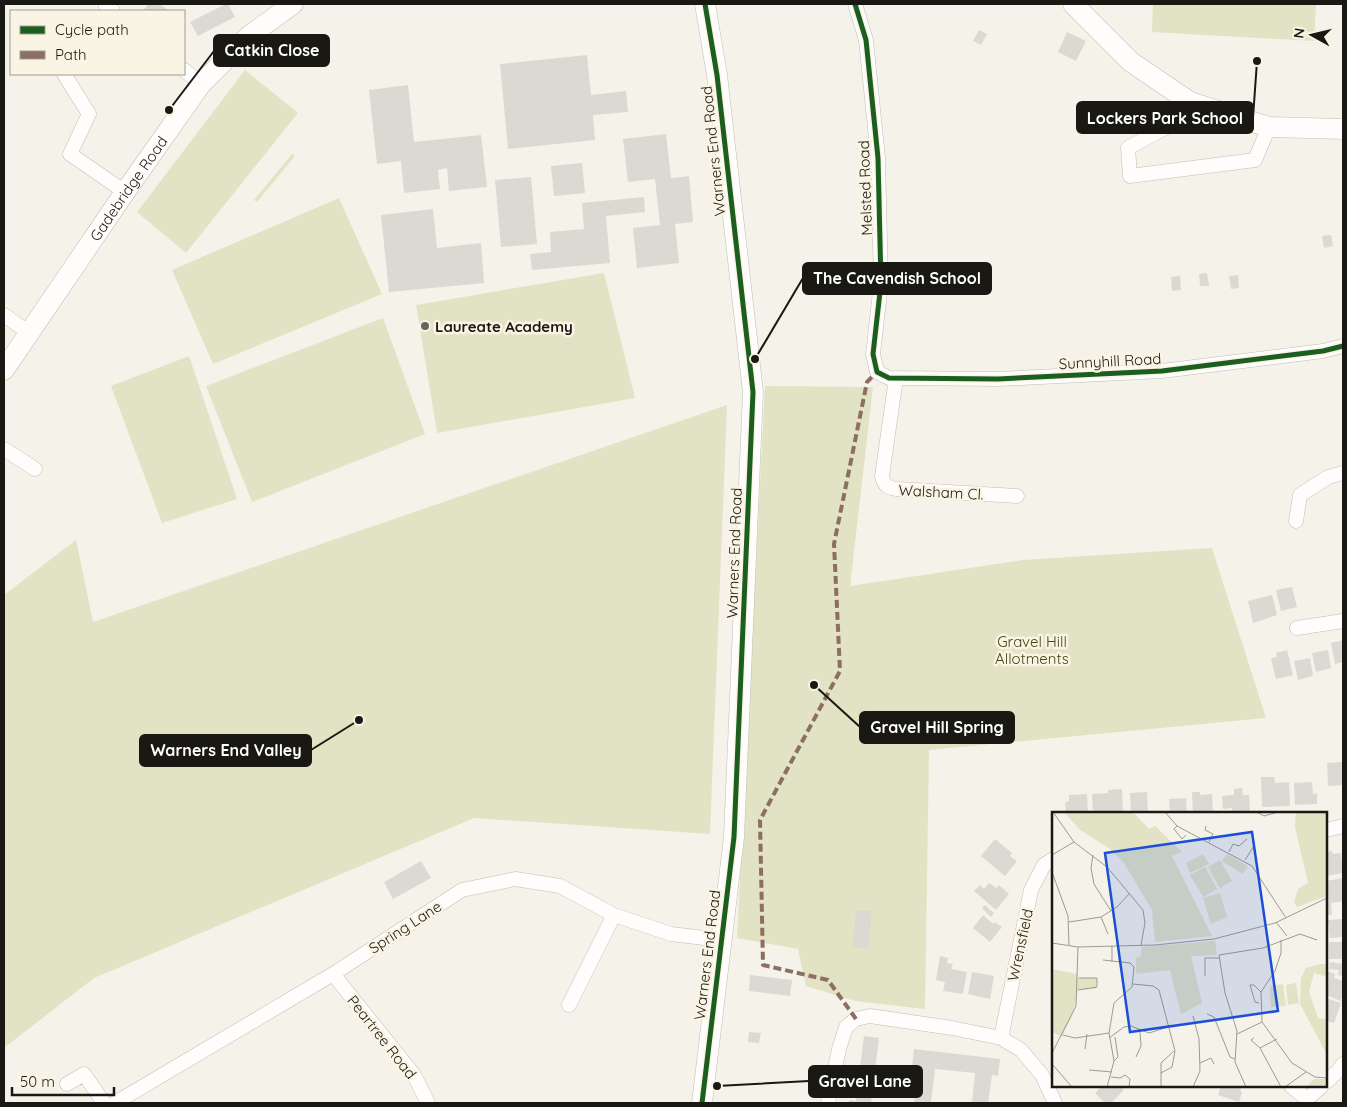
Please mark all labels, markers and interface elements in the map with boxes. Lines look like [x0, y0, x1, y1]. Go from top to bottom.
legend [10, 10, 185, 75]
north arrow [1287, 10, 1337, 60]
text: Cycle path [55, 20, 129, 39]
text: N [1289, 27, 1309, 40]
callout: Catkin Close [214, 35, 329, 66]
text: Catkin Close [225, 40, 319, 60]
text: Path [55, 45, 87, 64]
street label: Warners End Road [697, 85, 729, 217]
callout: Lockers Park School [1077, 102, 1253, 133]
text: Lockers Park School [1087, 108, 1243, 128]
street label: Gadebridge Road [85, 132, 171, 244]
street label: Melsted Road [854, 140, 876, 236]
callout: The Cavendish School [803, 263, 991, 294]
text: The Cavendish School [813, 268, 981, 288]
place label: Laureate Academy [435, 317, 573, 336]
marker: Laureate Academy [419, 320, 431, 332]
street label: Sunnyhill Road [1058, 349, 1162, 373]
street label: Walsham Cl. [898, 480, 984, 504]
street label: Warners End Road [722, 487, 746, 619]
park label: Gravel Hill Allotments [995, 632, 1069, 668]
callout: Gravel Hill Spring [860, 712, 1014, 743]
text: Gravel Hill Spring [870, 717, 1004, 737]
callout: Warners End Valley [140, 735, 311, 766]
text: Warners End Valley [150, 740, 302, 760]
inset map [1052, 812, 1327, 1087]
street label: Warners End Road [690, 889, 724, 1021]
street label: Spring Lane [365, 896, 445, 958]
street label: Wrensfield [1003, 907, 1037, 983]
street label: Peartree Road [343, 991, 421, 1083]
scale bar [12, 1064, 115, 1096]
callout: Gravel Lane [809, 1066, 922, 1097]
text: Gravel Lane [819, 1071, 911, 1091]
text: 50 m [20, 1072, 55, 1091]

